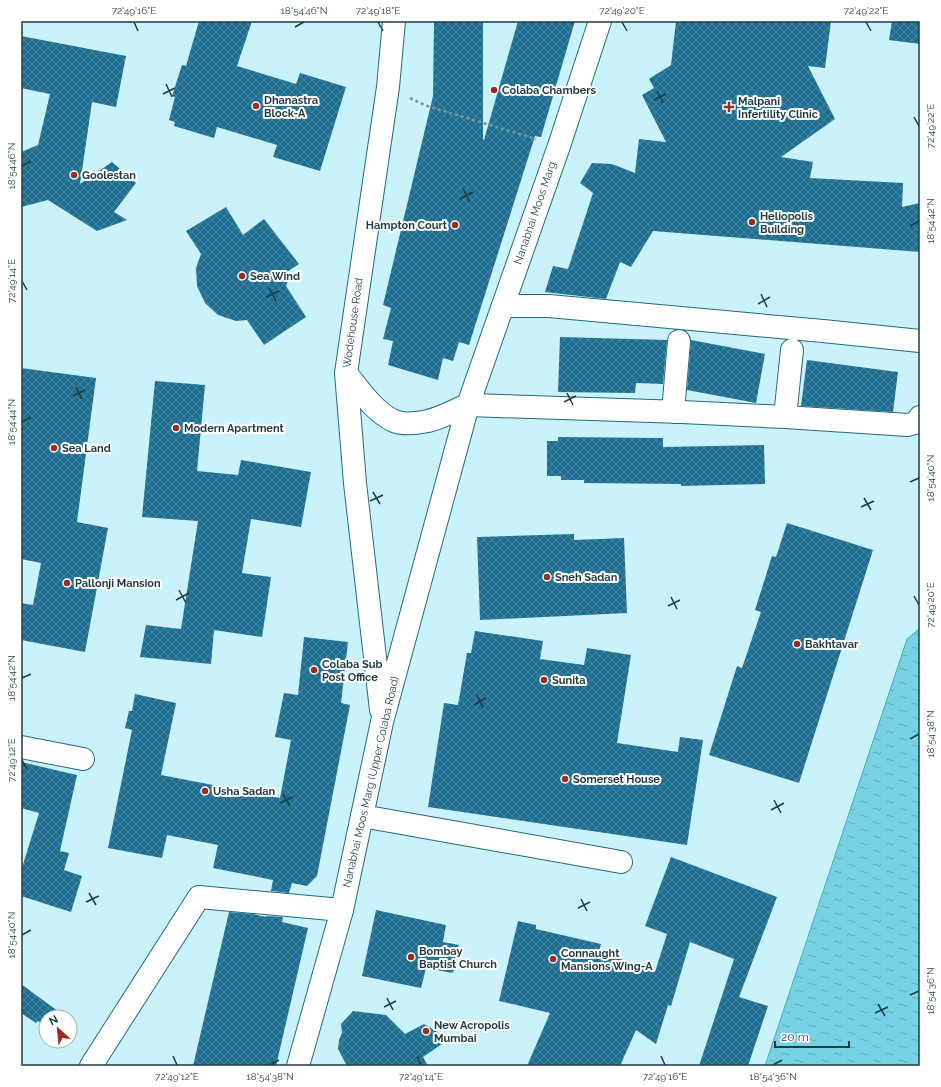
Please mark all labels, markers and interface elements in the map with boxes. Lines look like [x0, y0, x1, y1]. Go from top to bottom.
text: 72°49'16"E [112, 5, 156, 16]
text: 18°54'46"N [281, 5, 327, 16]
text: 72°49'18"E [356, 5, 400, 16]
text: 72°49'20"E [599, 5, 645, 16]
text: 72°49'22"E [844, 5, 888, 16]
place label: Colaba Chambers [502, 84, 596, 97]
marker: Colaba Chambers [489, 85, 499, 95]
place label: Dhanastra Block-A [264, 94, 318, 120]
place label: Malpani Infertility Clinic [738, 95, 818, 121]
marker: Dhanastra Block-A [251, 101, 261, 111]
marker: Malpani Infertility Clinic [723, 101, 735, 113]
text: 72°49'22"E [925, 104, 936, 148]
text: 18°54'46"N [6, 143, 17, 189]
street label: Nanabhai Moos Marg [511, 160, 559, 266]
place label: Goolestan [82, 169, 136, 182]
marker: Goolestan [69, 170, 79, 180]
text: 18°54'42"N [925, 198, 936, 244]
place label: Heliopolis Building [760, 210, 814, 236]
marker: Heliopolis Building [747, 217, 757, 227]
place label: Hampton Court [366, 219, 448, 232]
marker: Hampton Court [450, 220, 460, 230]
text: 72°49'14"E [6, 259, 17, 303]
place label: Sea Wind [250, 270, 300, 283]
marker: Sea Wind [237, 271, 247, 281]
street label: Wodehouse Road [340, 277, 366, 369]
text: 18°54'44"N [6, 399, 17, 445]
place label: Modern Apartment [184, 422, 285, 435]
marker: Modern Apartment [171, 423, 181, 433]
place label: Sea Land [62, 442, 111, 455]
marker: Sea Land [49, 443, 59, 453]
text: 18°54'40"N [925, 455, 936, 501]
place label: Sneh Sadan [555, 571, 618, 584]
marker: Sneh Sadan [542, 572, 552, 582]
place label: Pallonji Mansion [75, 577, 161, 590]
marker: Pallonji Mansion [62, 578, 72, 588]
text: 72°49'20"E [925, 582, 936, 628]
place label: Bakhtavar [805, 638, 859, 651]
marker: Bakhtavar [792, 639, 802, 649]
text: 18°54'42"N [6, 655, 17, 701]
place label: Colaba Sub Post Office [322, 658, 382, 684]
marker: Colaba Sub Post Office [309, 665, 319, 675]
place label: Sunita [552, 674, 586, 687]
street label: Nanabhai Moos Marg (Upper Colaba Road) [340, 675, 402, 889]
marker: Sunita [539, 675, 549, 685]
text: 18°54'38"N [925, 710, 936, 758]
text: 72°49'12"E [6, 738, 17, 782]
place label: Somerset House [573, 773, 660, 786]
marker: Somerset House [560, 774, 570, 784]
place label: Usha Sadan [213, 785, 276, 798]
marker: Usha Sadan [200, 786, 210, 796]
text: 18°54'40"N [6, 912, 17, 958]
place label: Bombay Baptist Church [419, 945, 497, 971]
place label: Connaught Mansions Wing-A [561, 947, 653, 973]
marker: Bombay Baptist Church [406, 952, 416, 962]
marker: Connaught Mansions Wing-A [548, 954, 558, 964]
text: 18°54'36"N [925, 967, 936, 1015]
north arrow [38, 1009, 78, 1049]
text: N [47, 1013, 60, 1028]
place label: New Acropolis Mumbai [434, 1019, 510, 1045]
scale bar [775, 1023, 849, 1049]
marker: New Acropolis Mumbai [421, 1026, 431, 1036]
text: 20 m [781, 1030, 809, 1044]
text: 72°49'12"E [155, 1071, 199, 1082]
text: 18°54'38"N [246, 1071, 294, 1082]
text: 72°49'14"E [399, 1071, 443, 1082]
text: 72°49'16"E [643, 1071, 687, 1082]
text: 18°54'36"N [749, 1071, 797, 1082]

